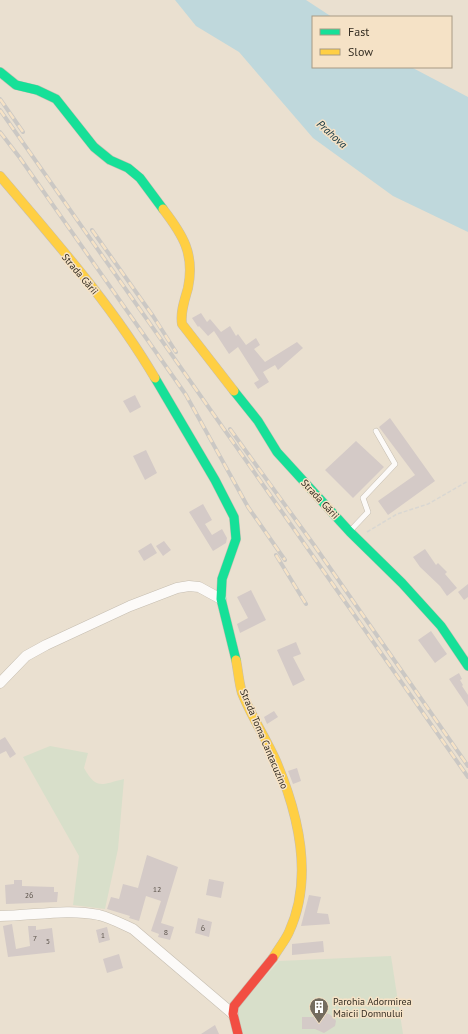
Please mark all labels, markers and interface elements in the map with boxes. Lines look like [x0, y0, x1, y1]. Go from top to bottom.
legend [312, 16, 452, 68]
text: Fast [348, 24, 369, 39]
text: Slow [348, 44, 373, 59]
water label: Prahova [314, 117, 351, 152]
street label: Strada Gării [59, 251, 101, 297]
street label: Strada Gării [298, 476, 342, 522]
street label: Strada Toma Cantacuzino [237, 687, 291, 791]
house number: 12 [153, 884, 161, 894]
house number: 26 [25, 890, 33, 900]
house number: 6 [201, 923, 205, 933]
house number: 8 [164, 927, 168, 937]
house number: 1 [101, 930, 105, 940]
house number: 7 [33, 933, 37, 943]
house number: 5 [46, 936, 50, 946]
place label: Parohia Adormirea Maicii Domnului [333, 995, 412, 1020]
building icon: Parohia Adormirea Maicii Domnului [308, 996, 330, 1024]

